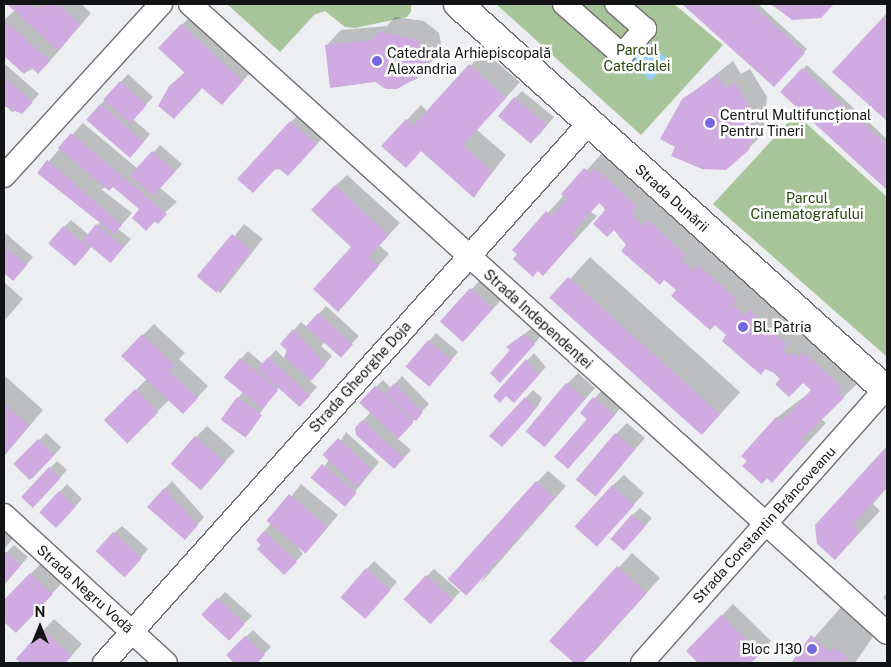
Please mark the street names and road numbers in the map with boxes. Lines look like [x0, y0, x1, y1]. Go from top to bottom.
street label: Strada Dunării [632, 161, 712, 235]
street label: Strada Independenței [480, 266, 596, 372]
street label: Strada Gheorghe Doja [306, 318, 414, 436]
street label: Strada Constantin Brâncoveanu [689, 443, 839, 607]
street label: Strada Negru Vodă [33, 541, 137, 637]

